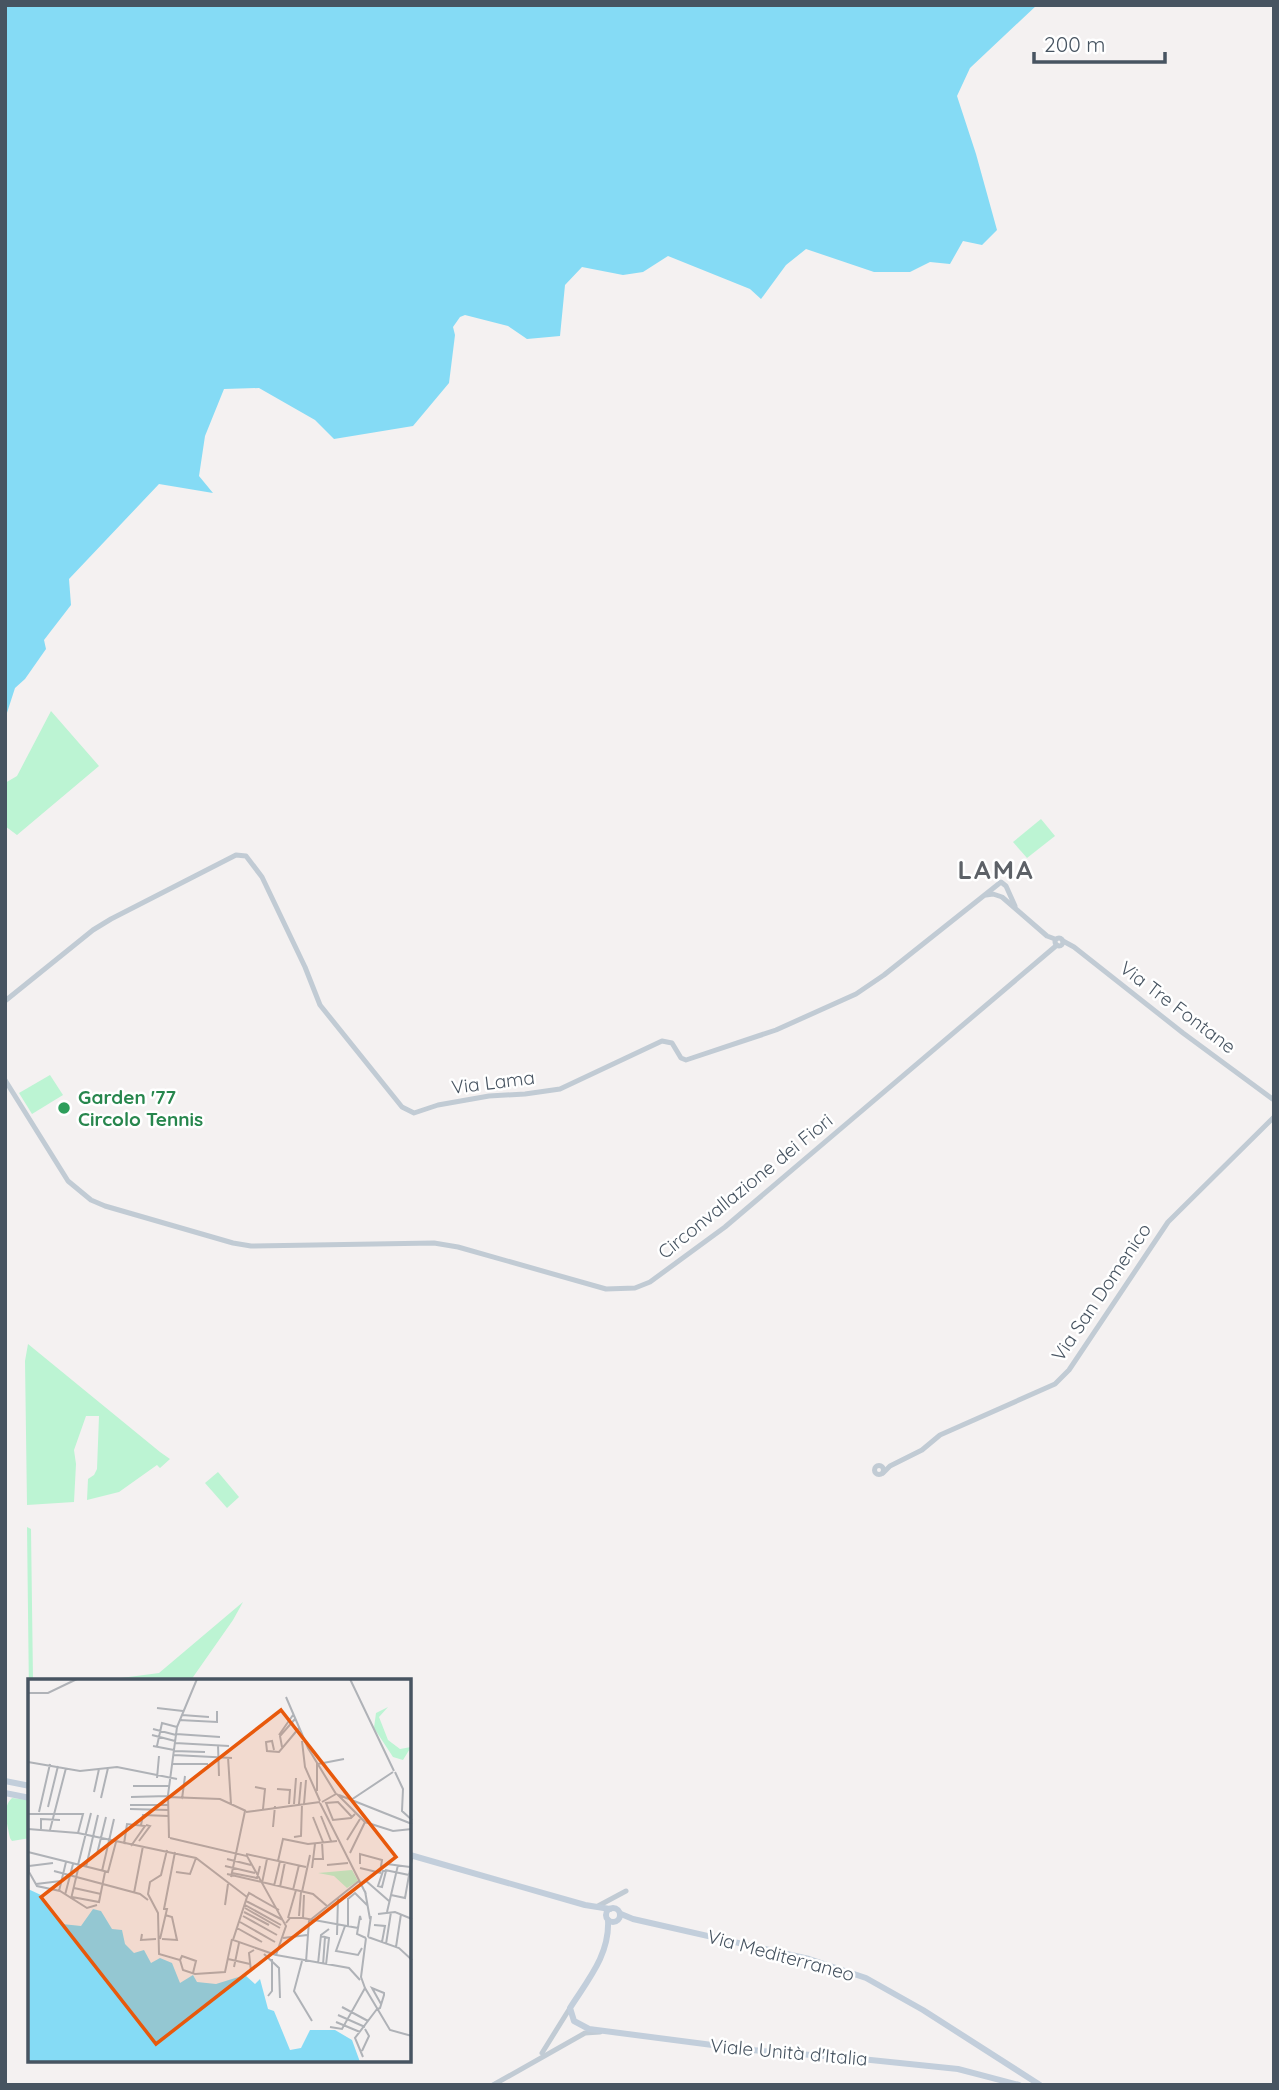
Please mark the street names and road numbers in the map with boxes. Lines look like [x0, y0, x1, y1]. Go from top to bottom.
street label: Via Tre Fontane [1115, 956, 1241, 1058]
street label: Via Lama [450, 1065, 536, 1099]
street label: Circonvallazione dei Fiori [653, 1108, 837, 1264]
street label: Via San Domenico [1046, 1218, 1156, 1366]
street label: Via Mediterraneo [705, 1924, 857, 1986]
street label: Viale Unità d'Italia [709, 2033, 869, 2071]

